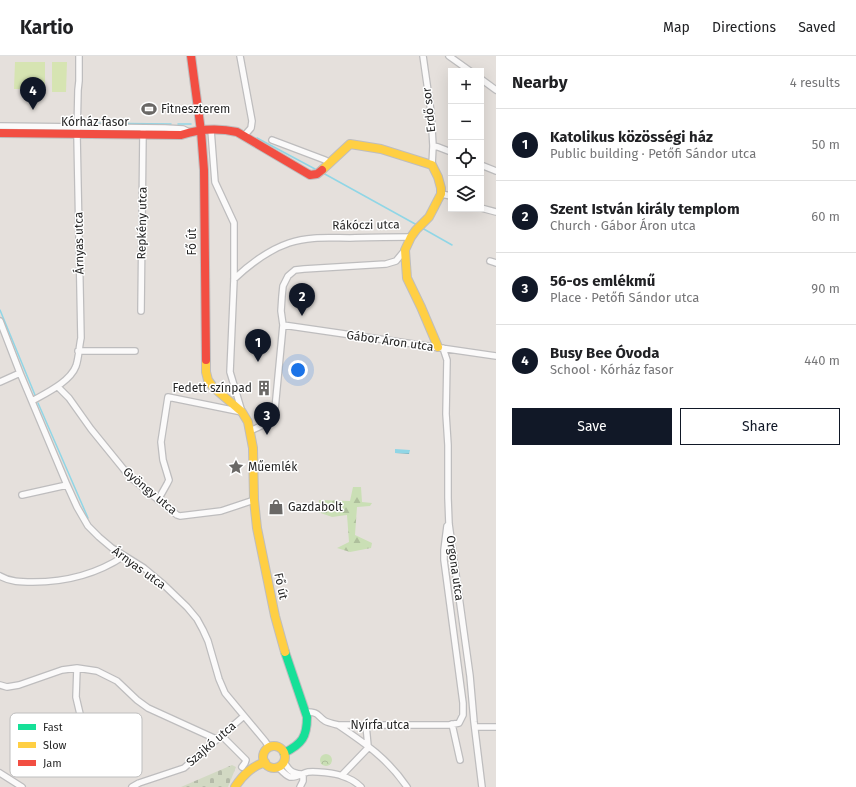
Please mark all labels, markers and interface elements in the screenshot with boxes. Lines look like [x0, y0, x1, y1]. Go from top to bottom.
text: Kartio [20, 16, 74, 39]
text: Map [663, 19, 690, 36]
text: Directions [712, 19, 776, 36]
text: Saved [798, 19, 836, 36]
map controls [448, 68, 484, 212]
button: + [448, 68, 484, 104]
text: Nearby [512, 72, 567, 93]
text: 4 results [790, 75, 840, 90]
pin: 4 [20, 77, 46, 110]
street label: Erdő sor [420, 86, 438, 133]
sports icon: Fitneszterem [140, 100, 158, 118]
place label: Fitneszterem [161, 102, 230, 116]
button: − [448, 104, 484, 140]
street label: Kórház fasor [61, 115, 129, 129]
text: Katolikus közösségi ház [550, 128, 713, 146]
text: 1 [522, 137, 528, 152]
text: 50 m [812, 137, 840, 152]
button: locate [448, 140, 484, 176]
text: Public building · Petőfi Sándor utca [550, 146, 756, 161]
button: layers [448, 176, 484, 212]
street label: Repkény utca [134, 187, 150, 259]
text: Szent István király templom [550, 200, 740, 218]
text: 2 [522, 209, 528, 224]
text: 60 m [811, 209, 840, 224]
street label: Árnyas utca [70, 212, 87, 274]
street label: Rákóczi utca [332, 217, 400, 233]
text: Church · Gábor Áron utca [550, 218, 696, 233]
street label: Fő út [185, 228, 199, 255]
text: 56-os emlékmű [550, 272, 655, 290]
text: 3 [522, 281, 528, 296]
text: 90 m [811, 281, 840, 296]
pin: 2 [289, 283, 315, 316]
text: Place · Petőfi Sándor utca [550, 290, 699, 305]
street label: Gábor Áron utca [346, 327, 435, 354]
pin: 1 [245, 329, 271, 362]
text: Busy Bee Óvoda [550, 344, 659, 362]
text: 4 [521, 353, 529, 368]
text: 440 m [804, 353, 840, 368]
your location [288, 360, 308, 380]
text: School · Kórház fasor [550, 362, 674, 377]
building icon: Fedett színpad [255, 379, 273, 397]
place label: Fedett színpad [172, 381, 252, 395]
pin: 3 [254, 402, 280, 435]
button: Save [512, 408, 672, 445]
button: Share [680, 408, 840, 445]
place icon: Műemlék [227, 458, 245, 476]
place label: Műemlék [248, 460, 298, 474]
street label: Gyöngy utca [120, 464, 180, 518]
shop icon: Gazdabolt [267, 498, 285, 516]
place label: Gazdabolt [288, 500, 344, 514]
street label: Orgona utca [443, 534, 467, 602]
street label: Árnyas utca [110, 543, 169, 592]
street label: Fő út [271, 571, 291, 601]
legend [10, 713, 142, 777]
street label: Nyírfa utca [351, 718, 409, 732]
street label: Szajkó utca [183, 719, 239, 769]
text: Fast [43, 721, 63, 734]
text: Slow [43, 739, 67, 752]
text: Jam [43, 757, 62, 770]

